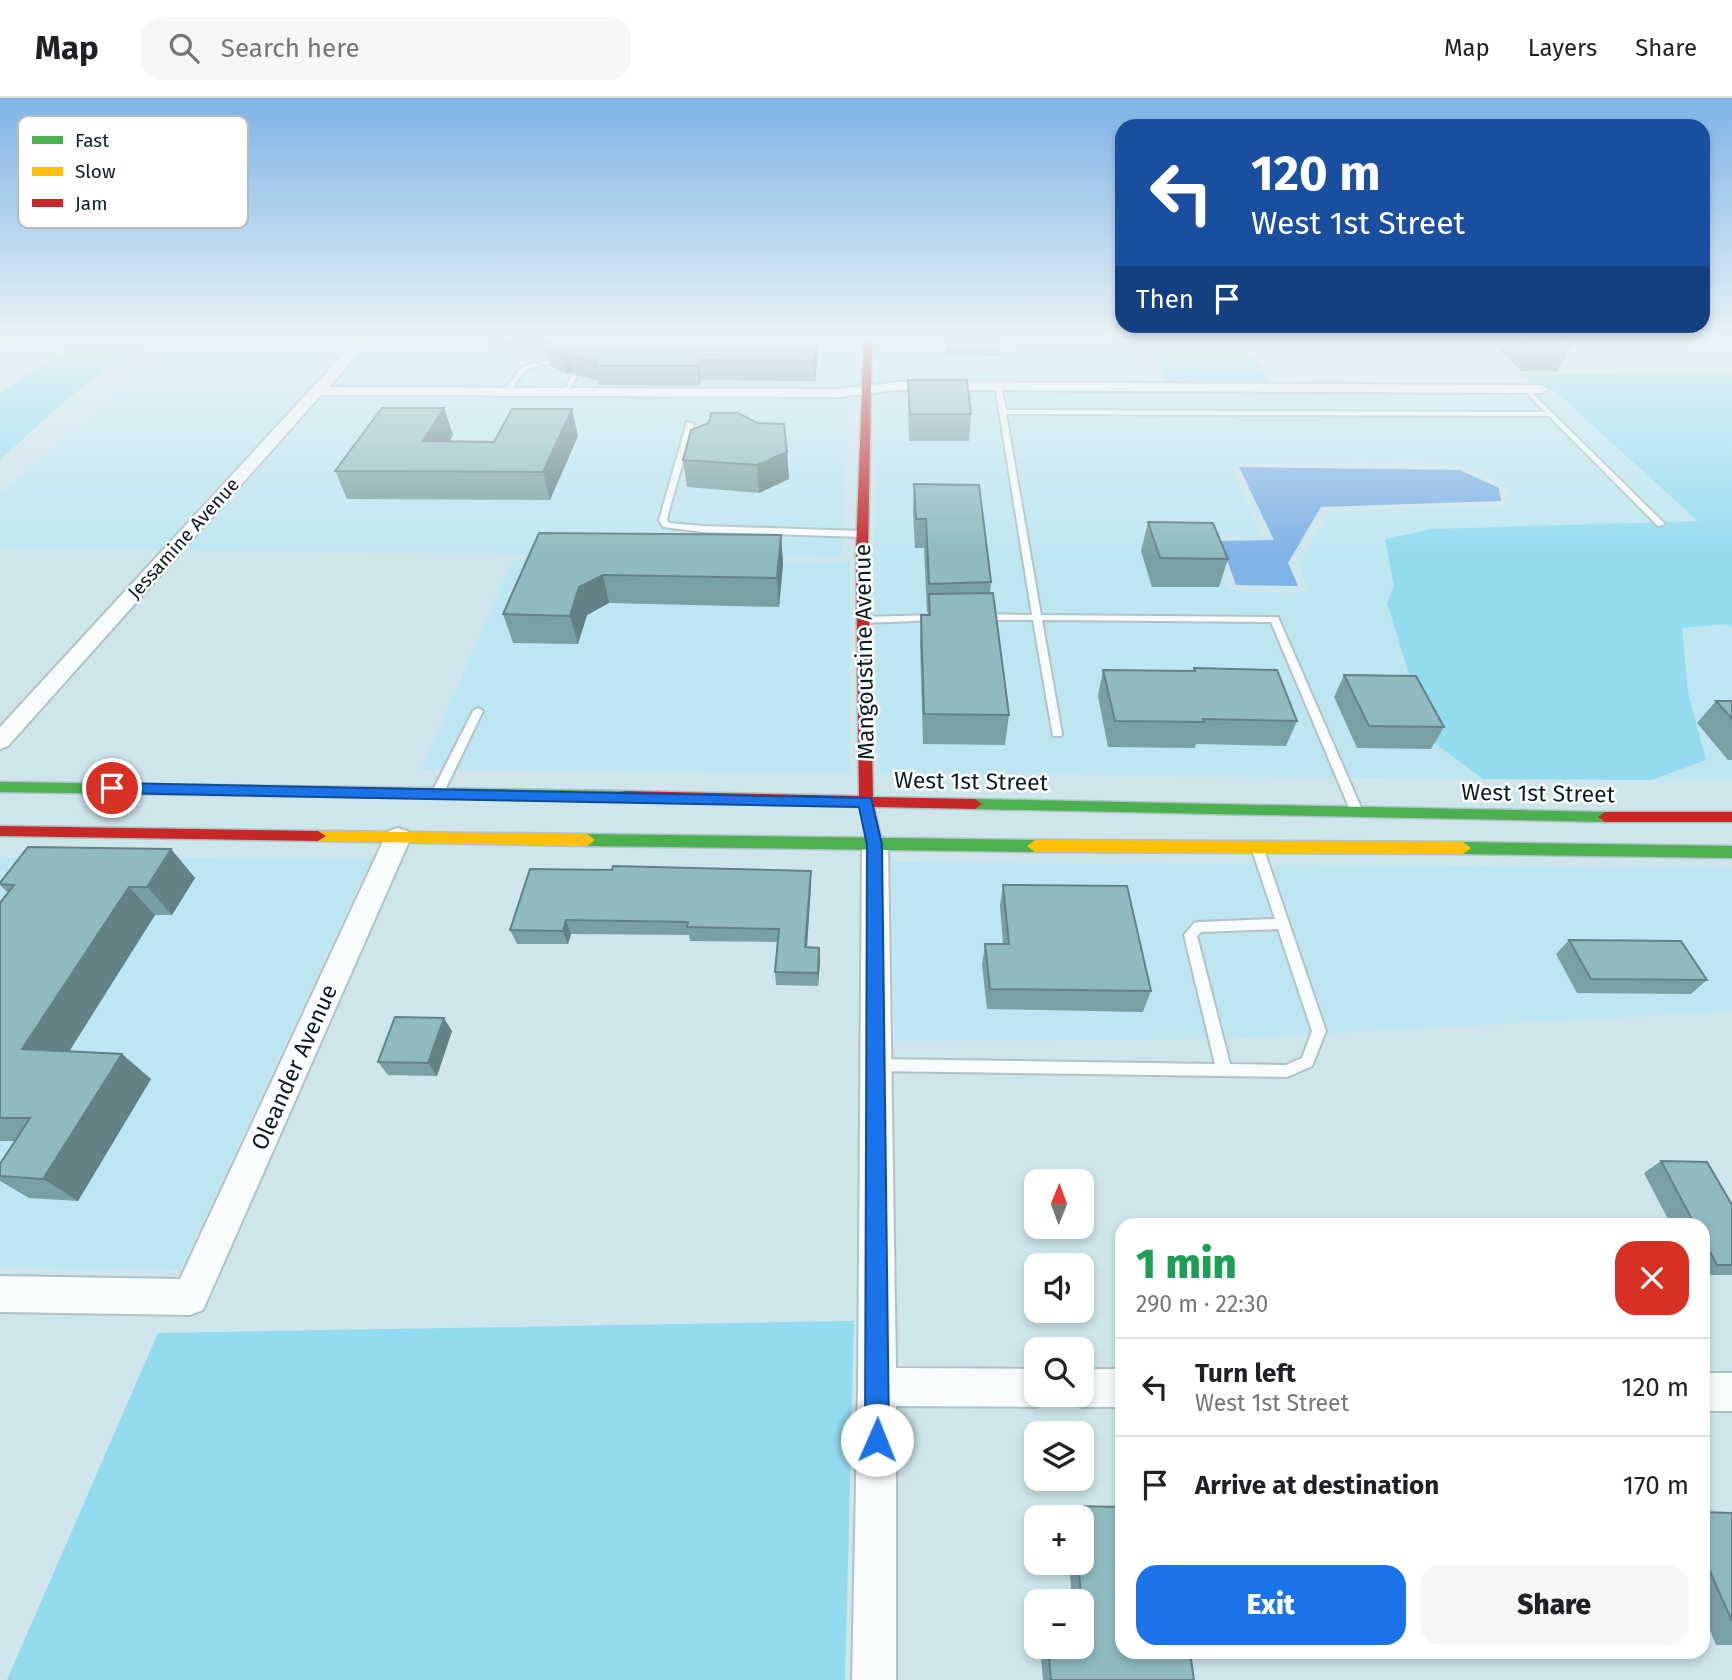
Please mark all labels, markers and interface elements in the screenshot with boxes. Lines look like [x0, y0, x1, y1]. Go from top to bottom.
search box [141, 17, 631, 80]
text: Map [35, 28, 99, 68]
icon: search [165, 29, 203, 67]
text: Search here [221, 33, 360, 64]
text: Map [1444, 34, 1490, 62]
text: Layers [1528, 34, 1597, 62]
text: Share [1635, 34, 1697, 62]
legend [18, 116, 248, 228]
text: Fast [75, 129, 109, 152]
text: 120 m [1251, 144, 1381, 203]
icon: left [1136, 147, 1227, 238]
text: Slow [75, 160, 116, 183]
text: Jam [75, 192, 107, 215]
text: West 1st Street [1251, 204, 1465, 242]
icon: arrive [1208, 280, 1246, 318]
text: Then [1136, 284, 1194, 315]
street label: Jessamine Avenue [123, 473, 244, 604]
street label: Mangoustine Avenue [848, 544, 880, 760]
pin [82, 758, 142, 818]
street label: West 1st Street [894, 766, 1049, 796]
icon: arrive [93, 769, 131, 807]
street label: West 1st Street [1461, 778, 1616, 808]
street label: Oleander Avenue [245, 980, 343, 1154]
north arrow [1024, 1169, 1094, 1239]
map controls [1024, 1169, 1094, 1659]
text: 1 min [1136, 1239, 1237, 1289]
button: close [1615, 1241, 1689, 1315]
button: sound [1024, 1253, 1094, 1323]
text: 290 m · 22:30 [1136, 1290, 1268, 1318]
button: search [1024, 1337, 1094, 1407]
text: Turn left [1195, 1358, 1296, 1389]
icon: left [1136, 1368, 1174, 1406]
text: 120 m [1621, 1372, 1689, 1403]
text: West 1st Street [1195, 1389, 1349, 1417]
position arrow [840, 1403, 914, 1477]
button: layers [1024, 1421, 1094, 1491]
icon: arrive [1136, 1466, 1174, 1504]
text: Arrive at destination [1195, 1470, 1439, 1501]
text: 170 m [1623, 1470, 1689, 1501]
button: + [1024, 1505, 1094, 1575]
button: Exit [1136, 1565, 1406, 1645]
button: Share [1420, 1565, 1689, 1645]
button: − [1024, 1589, 1094, 1659]

